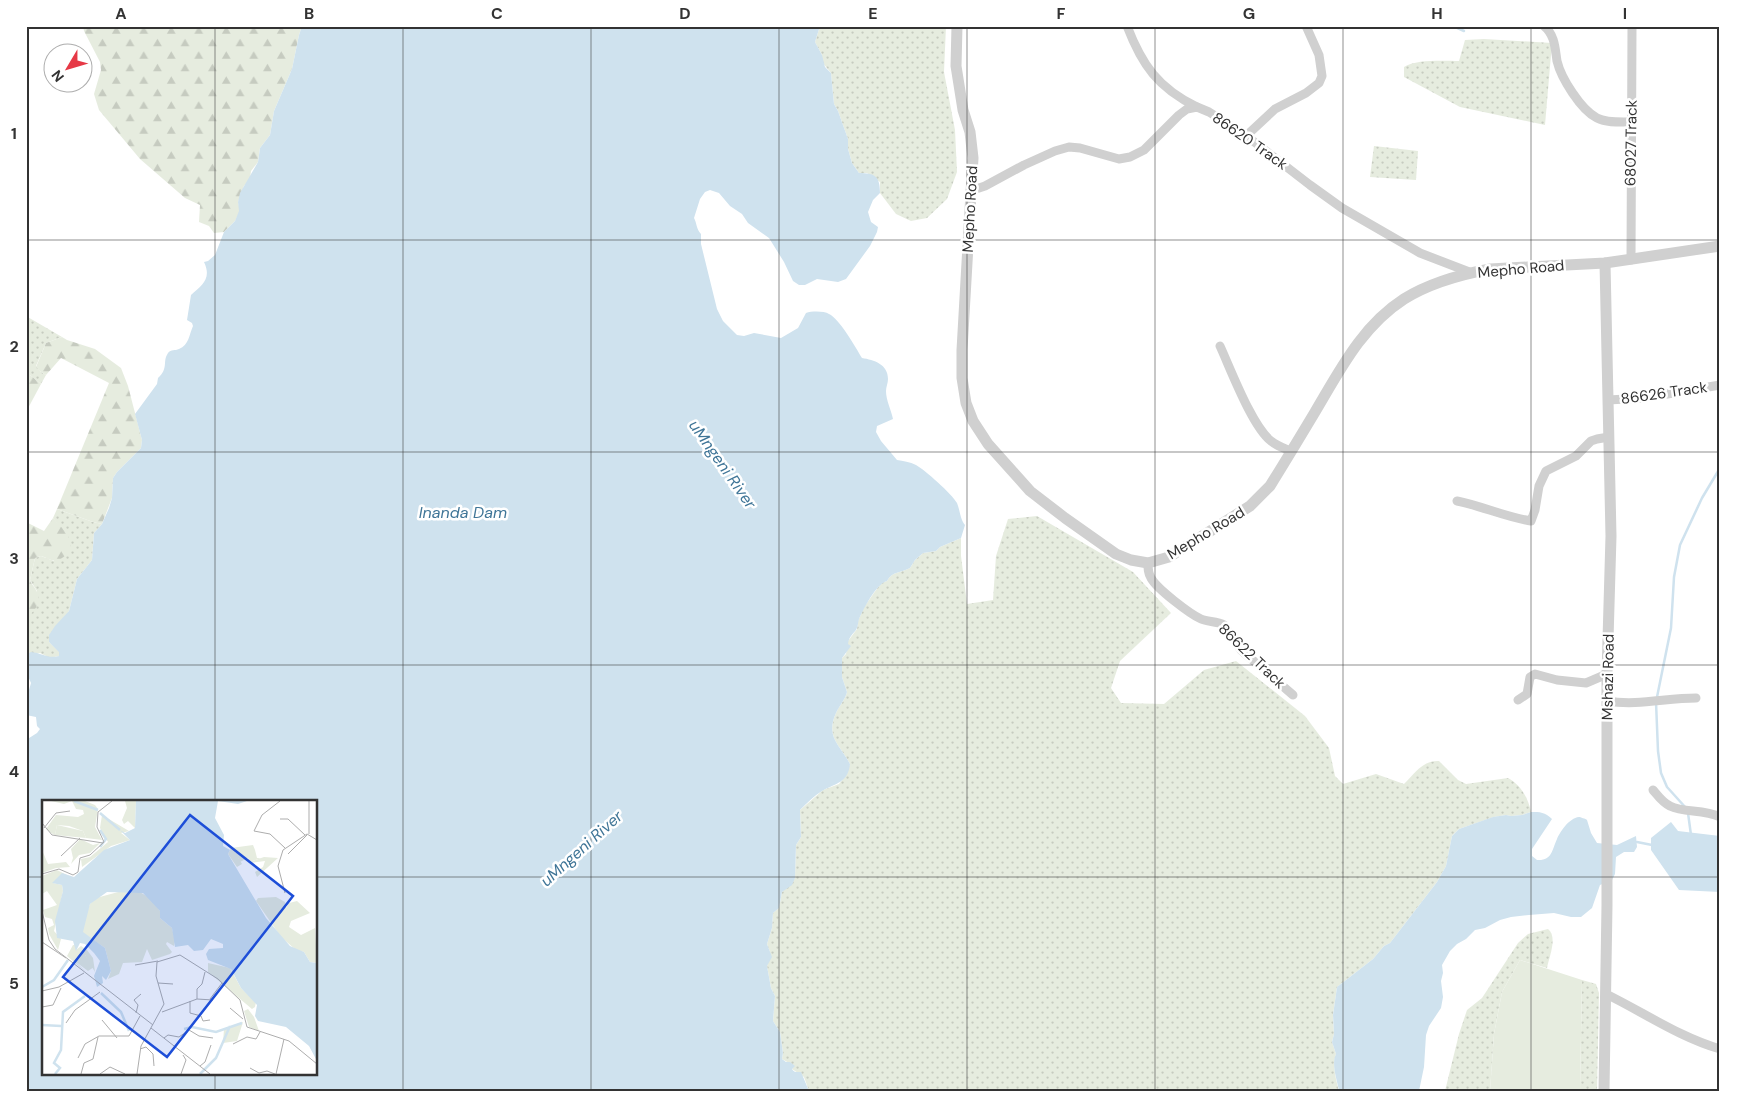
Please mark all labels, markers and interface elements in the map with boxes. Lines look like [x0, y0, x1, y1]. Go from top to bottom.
text: A [115, 3, 127, 24]
text: B [304, 3, 314, 24]
text: C [491, 3, 503, 24]
text: D [679, 3, 691, 24]
text: E [868, 3, 878, 24]
text: F [1057, 3, 1066, 24]
text: G [1243, 3, 1255, 24]
text: H [1431, 3, 1443, 24]
text: I [1623, 3, 1627, 24]
north arrow [42, 42, 92, 92]
text: N [48, 66, 68, 86]
street label: 68027 Track [1620, 99, 1642, 186]
street label: 86620 Track [1208, 108, 1292, 175]
text: 1 [11, 123, 17, 144]
street label: Mepho Road [958, 165, 982, 253]
street label: Mepho Road [1477, 255, 1565, 283]
text: 2 [9, 336, 19, 357]
street label: 86626 Track [1620, 377, 1709, 409]
water label: uMngeni River [684, 416, 762, 514]
water label: Inanda Dam [419, 502, 507, 523]
street label: Mepho Road [1164, 502, 1248, 564]
text: 3 [9, 548, 19, 569]
street label: 86622 Track [1214, 619, 1290, 693]
street label: Mshazi Road [1597, 634, 1619, 720]
text: 4 [9, 761, 19, 782]
inset map [42, 800, 318, 1074]
water label: uMngeni River [536, 805, 628, 891]
text: 5 [9, 973, 19, 994]

